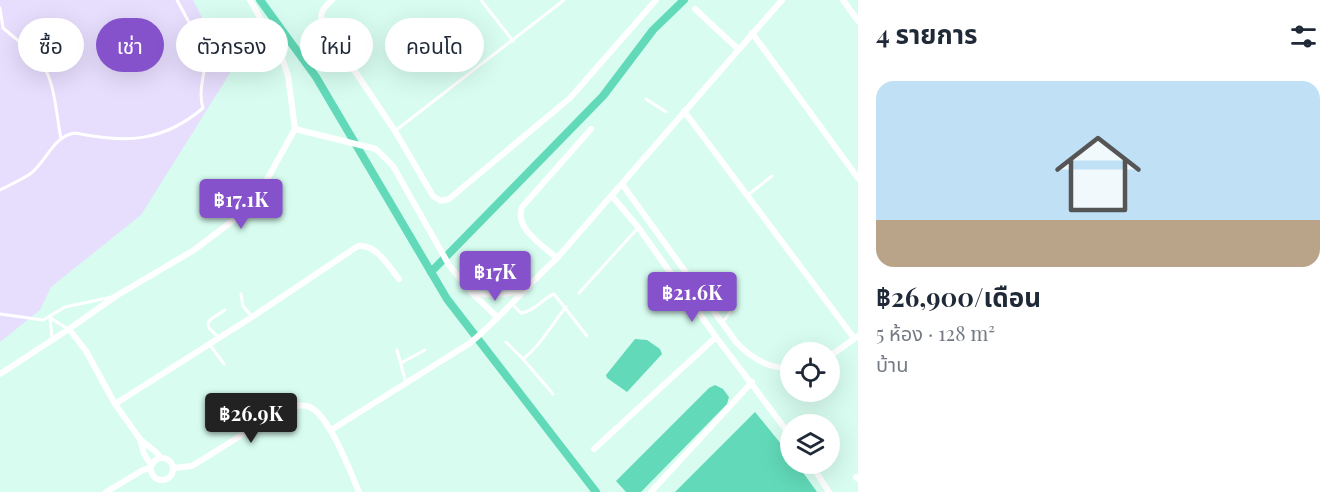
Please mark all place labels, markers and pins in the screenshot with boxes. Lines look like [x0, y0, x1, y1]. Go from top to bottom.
pin: ฿17.1K [192, 179, 290, 230]
pin: ฿17K [459, 251, 531, 302]
pin: ฿21.6K [643, 272, 741, 323]
pin: ฿26.9K [202, 393, 300, 444]

